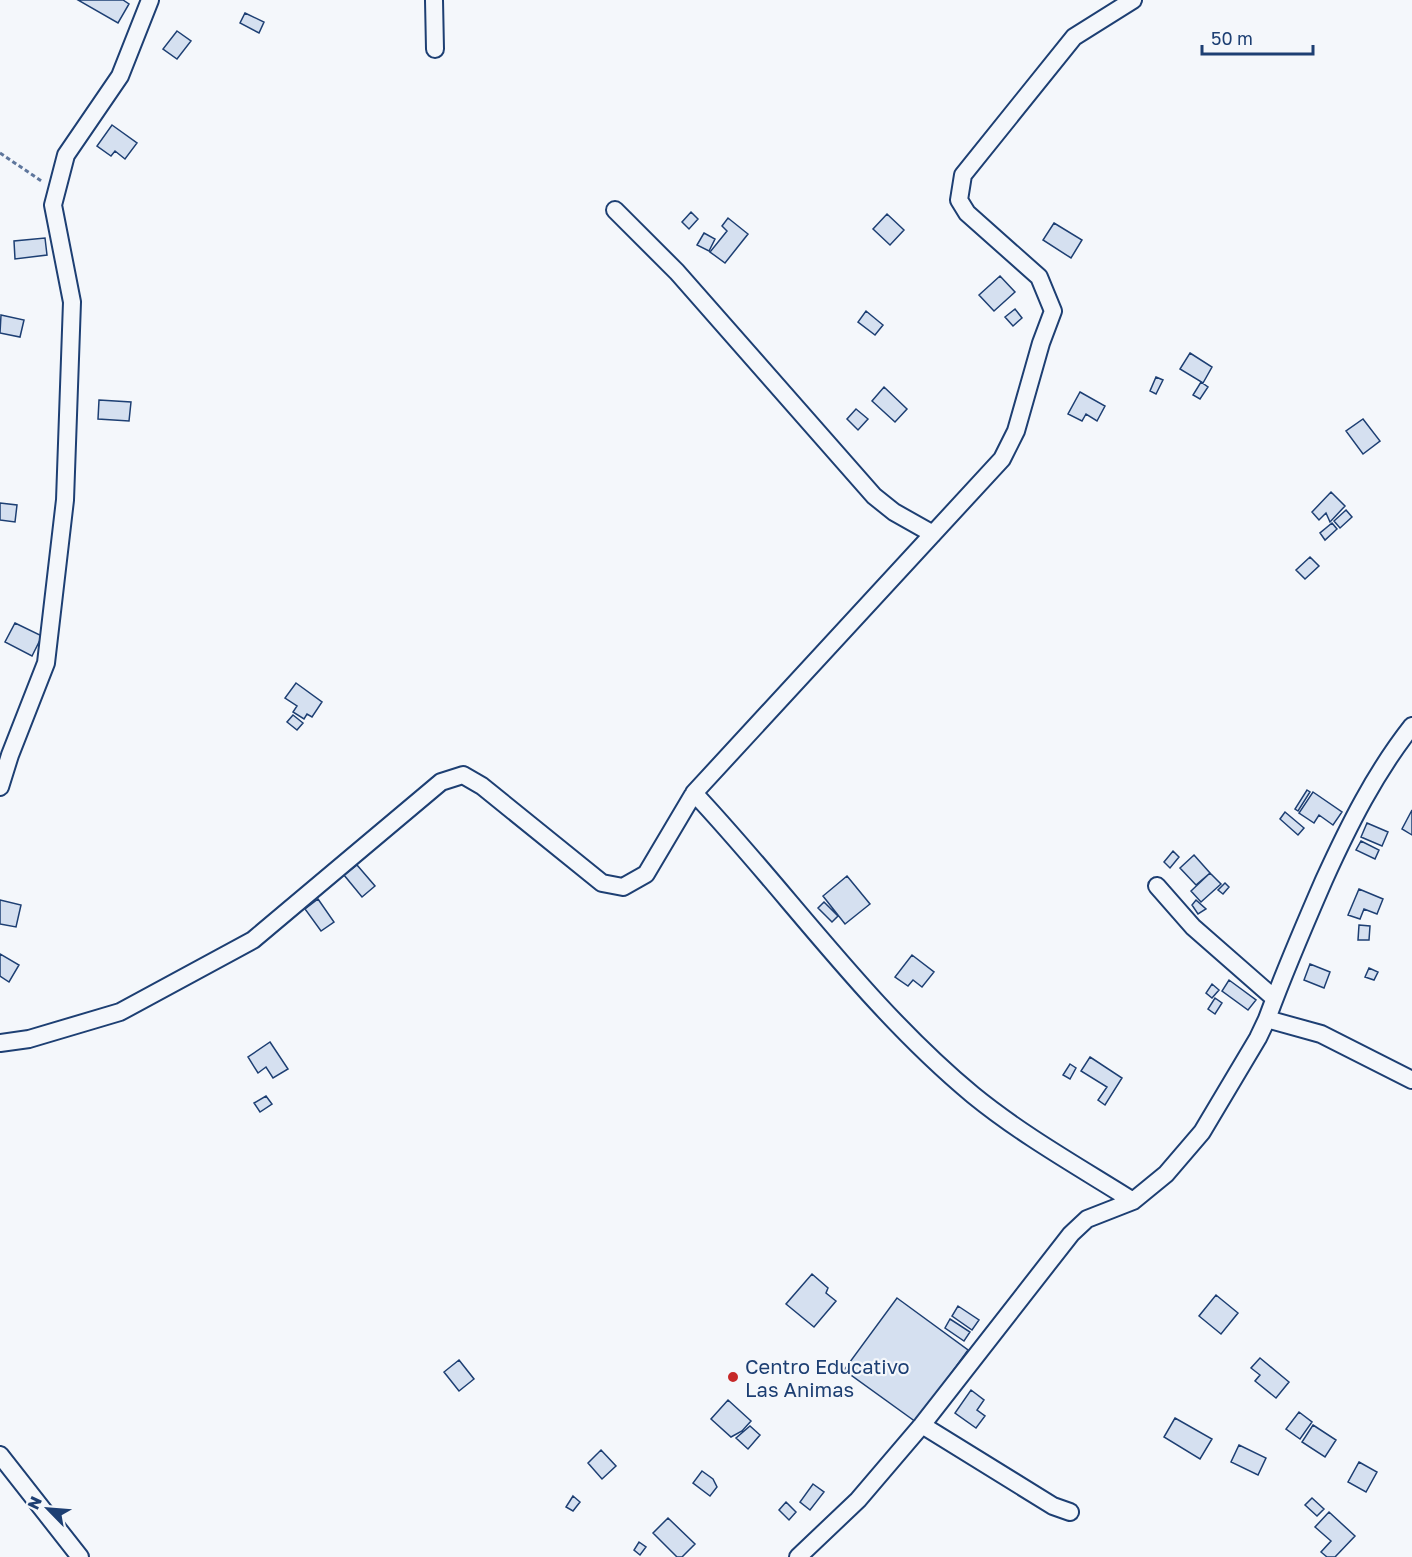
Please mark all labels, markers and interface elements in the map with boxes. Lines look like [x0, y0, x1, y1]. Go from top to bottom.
scale bar [1202, 18, 1313, 56]
text: 50 m [1211, 27, 1253, 49]
place label: Centro Educativo Las Animas [745, 1354, 909, 1401]
marker: Centro Educativo Las Animas [726, 1370, 740, 1384]
north arrow [18, 1479, 78, 1539]
text: N [23, 1493, 46, 1512]

